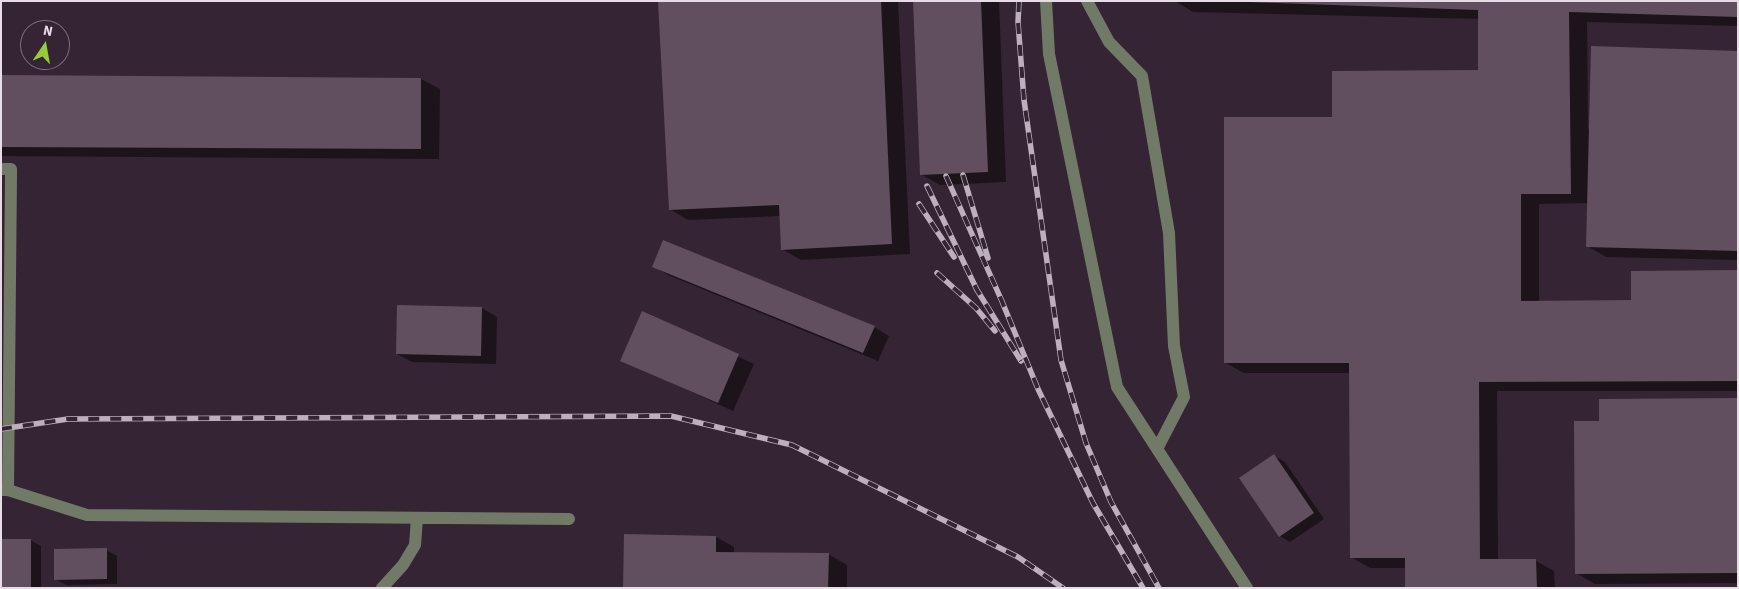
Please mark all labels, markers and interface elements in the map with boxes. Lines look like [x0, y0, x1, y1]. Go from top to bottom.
north arrow [20, 20, 70, 70]
text: N [41, 21, 55, 42]

